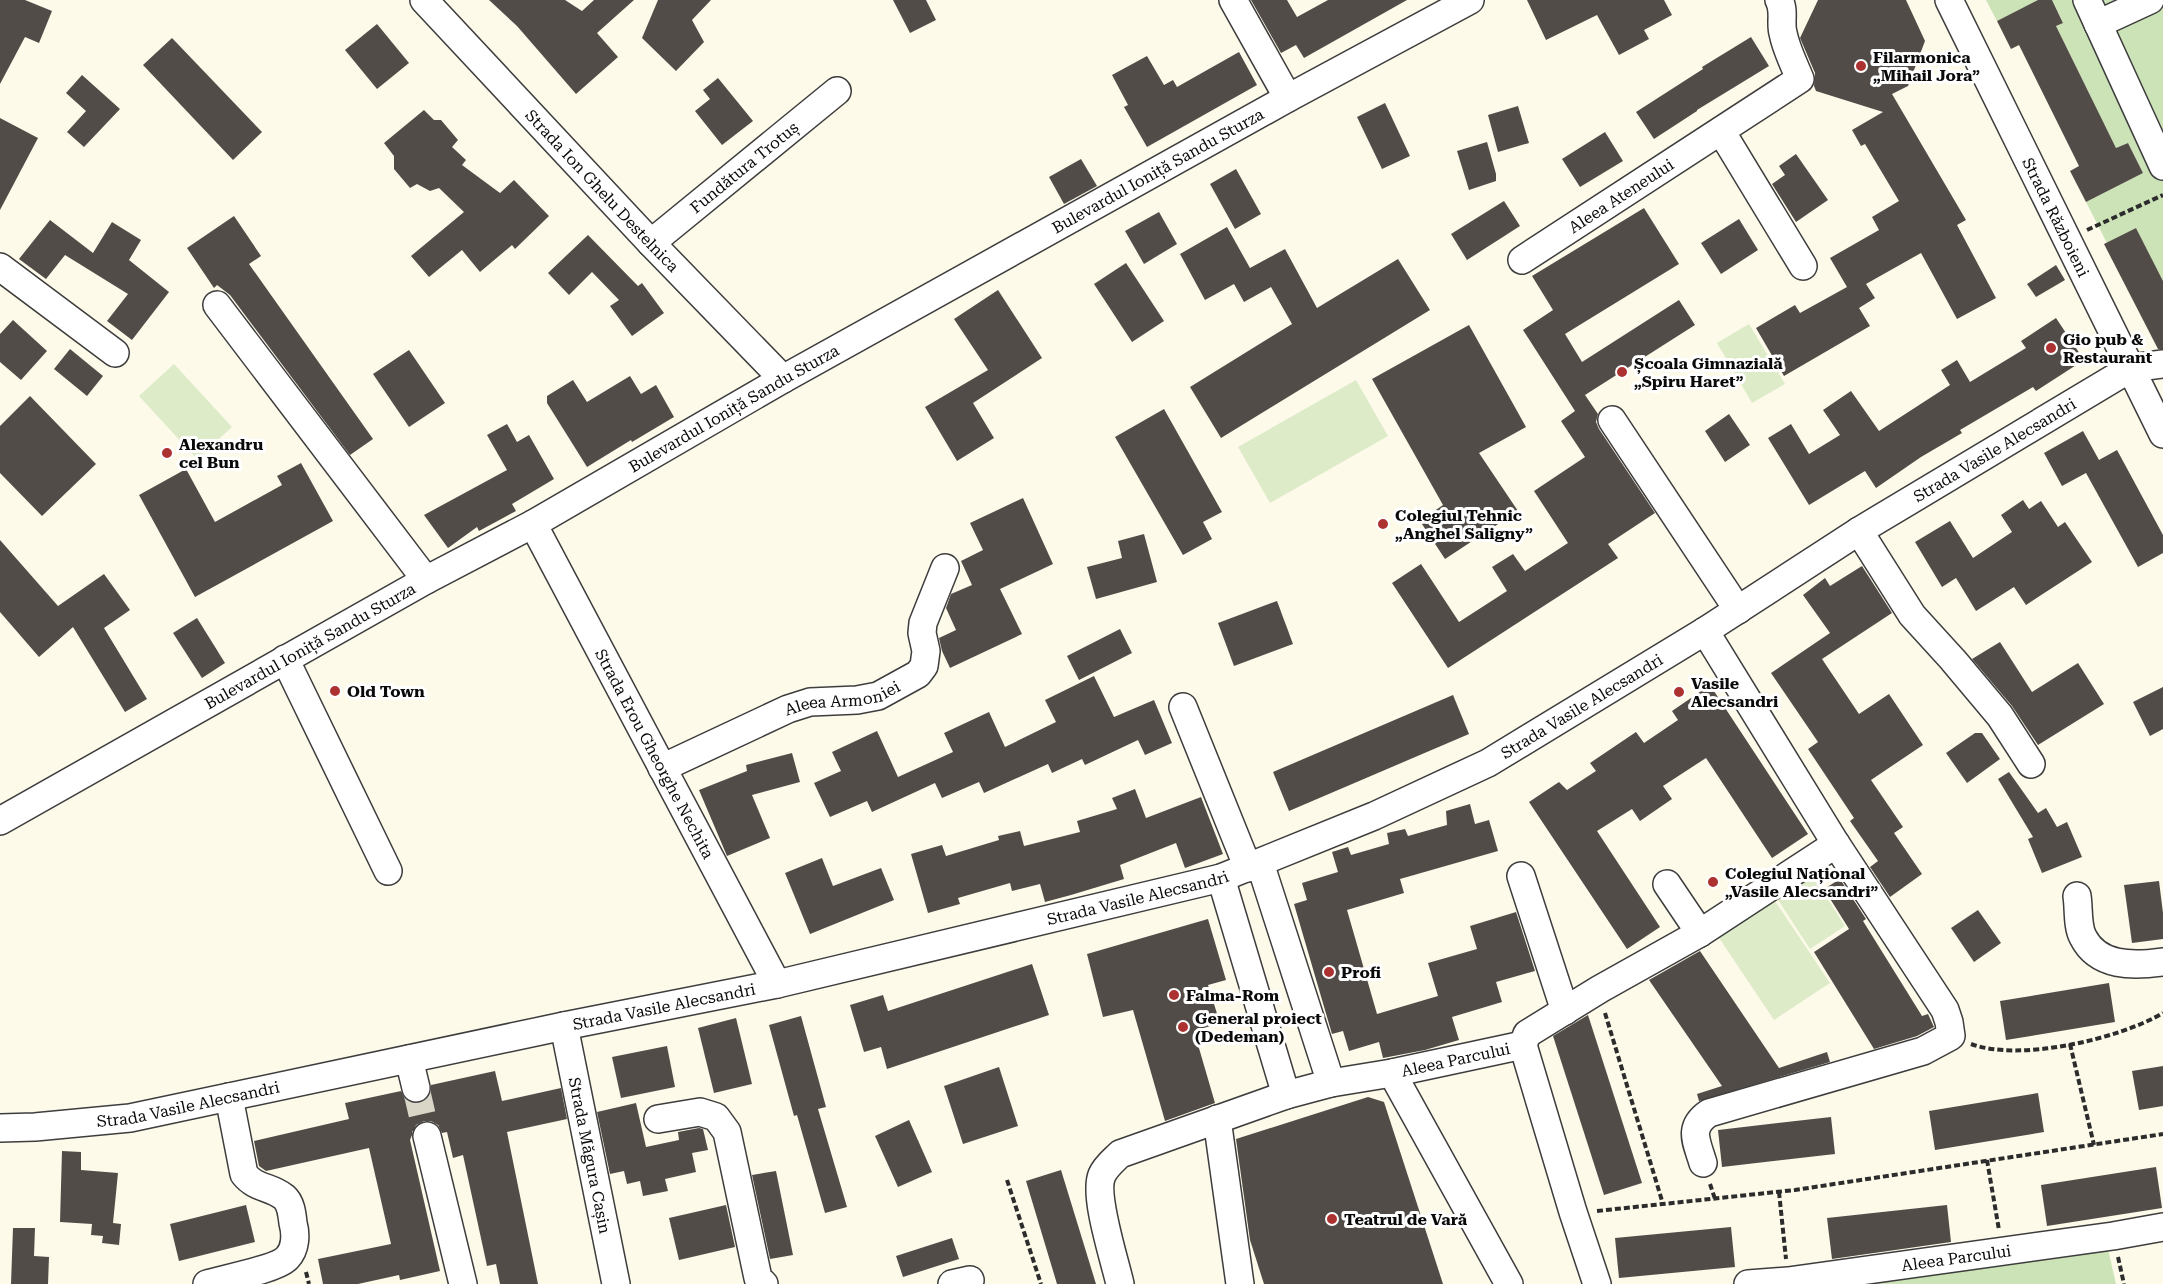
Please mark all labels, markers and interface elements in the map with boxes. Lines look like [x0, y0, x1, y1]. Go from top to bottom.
place label: Filarmonica „Mihail Jora” [1873, 48, 1980, 85]
marker: Filarmonica „Mihail Jora” [1854, 59, 1868, 73]
street label: Bulevardul Ioniță Sandu Sturza [1049, 104, 1267, 237]
street label: Strada Ion Ghelu Destelnica [522, 105, 683, 276]
street label: Fundătura Trotuș [686, 117, 803, 217]
street label: Aleea Ateneului [1565, 154, 1677, 237]
street label: Strada Războieni [2019, 154, 2093, 280]
place label: Gio pub & Restaurant [2063, 330, 2153, 367]
street label: Bulevardul Ioniță Sandu Sturza [625, 340, 842, 476]
marker: Gio pub & Restaurant [2044, 341, 2058, 355]
place label: Școala Gimnazială „Spiru Haret” [1634, 354, 1783, 391]
marker: Școala Gimnazială „Spiru Haret” [1615, 365, 1629, 379]
street label: Strada Vasile Alecsandri [1910, 394, 2079, 506]
place label: Alexandru cel Bun [179, 435, 264, 472]
marker: Alexandru cel Bun [160, 446, 174, 460]
place label: Colegiul Tehnic „Anghel Saligny” [1395, 506, 1533, 543]
marker: Colegiul Tehnic „Anghel Saligny” [1376, 517, 1390, 531]
street label: Bulevardul Ioniță Sandu Sturza [201, 578, 419, 713]
street label: Strada Erou Gheorghe Nechita [591, 645, 718, 862]
street label: Strada Vasile Alecsandri [1497, 650, 1666, 763]
place label: Vasile Alecsandri [1691, 674, 1779, 711]
street label: Aleea Armoniei [782, 676, 903, 719]
place label: Old Town [347, 682, 425, 701]
marker: Old Town [328, 684, 342, 698]
marker: Vasile Alecsandri [1672, 685, 1686, 699]
place label: Colegiul Național „Vasile Alecsandri” [1725, 864, 1878, 901]
street label: Strada Vasile Alecsandri [1045, 866, 1231, 929]
marker: Colegiul Național „Vasile Alecsandri” [1706, 875, 1720, 889]
place label: Profi [1341, 963, 1381, 982]
marker: Profi [1322, 965, 1336, 979]
street label: Strada Vasile Alecsandri [571, 979, 757, 1034]
place label: Falma-Rom [1186, 986, 1280, 1005]
marker: Falma-Rom [1167, 988, 1181, 1002]
place label: General proiect (Dedeman) [1195, 1009, 1322, 1046]
marker: General proiect (Dedeman) [1176, 1020, 1190, 1034]
street label: Aleea Parcului [1400, 1039, 1512, 1080]
street label: Strada Măgura Cașin [565, 1076, 615, 1235]
street label: Strada Vasile Alecsandri [96, 1077, 281, 1131]
place label: Teatrul de Vară [1344, 1210, 1468, 1229]
marker: Teatrul de Vară [1325, 1212, 1339, 1226]
street label: Aleea Parcului [1900, 1241, 2012, 1275]

